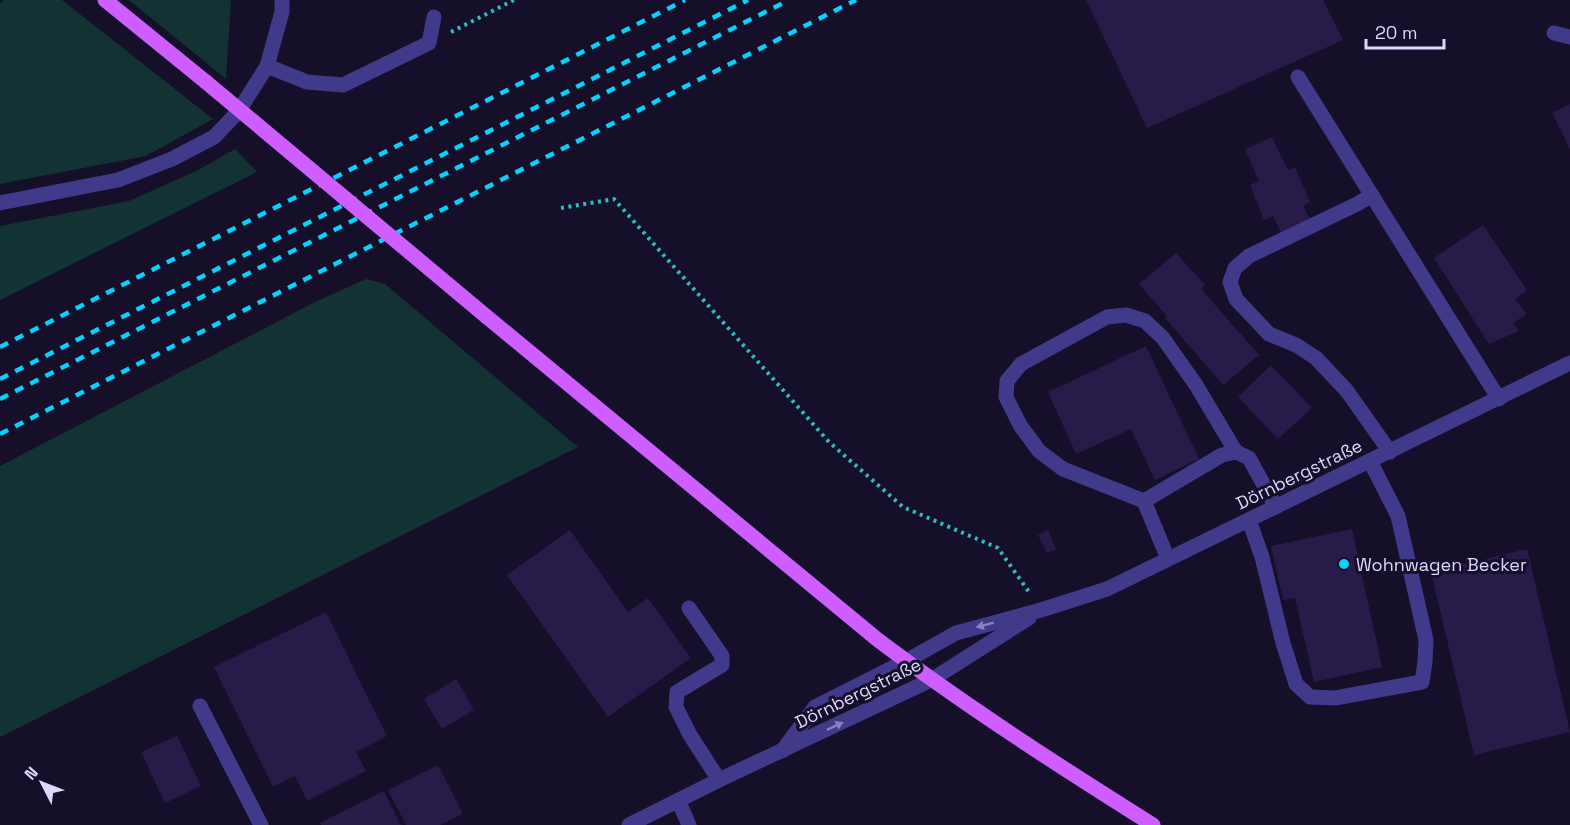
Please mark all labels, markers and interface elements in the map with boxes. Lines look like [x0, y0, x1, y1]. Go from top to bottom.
scale bar [1366, 12, 1444, 50]
text: 20 m [1375, 21, 1418, 44]
street label: Dörnbergstraße [1232, 434, 1366, 514]
place label: Wohnwagen Becker [1356, 553, 1527, 576]
marker: Wohnwagen Becker [1337, 557, 1351, 571]
one-way arrow [976, 621, 994, 630]
street label: Dörnbergstraße [791, 653, 925, 733]
one-way arrow [827, 721, 844, 730]
north arrow [12, 753, 72, 813]
text: N [20, 762, 43, 784]

